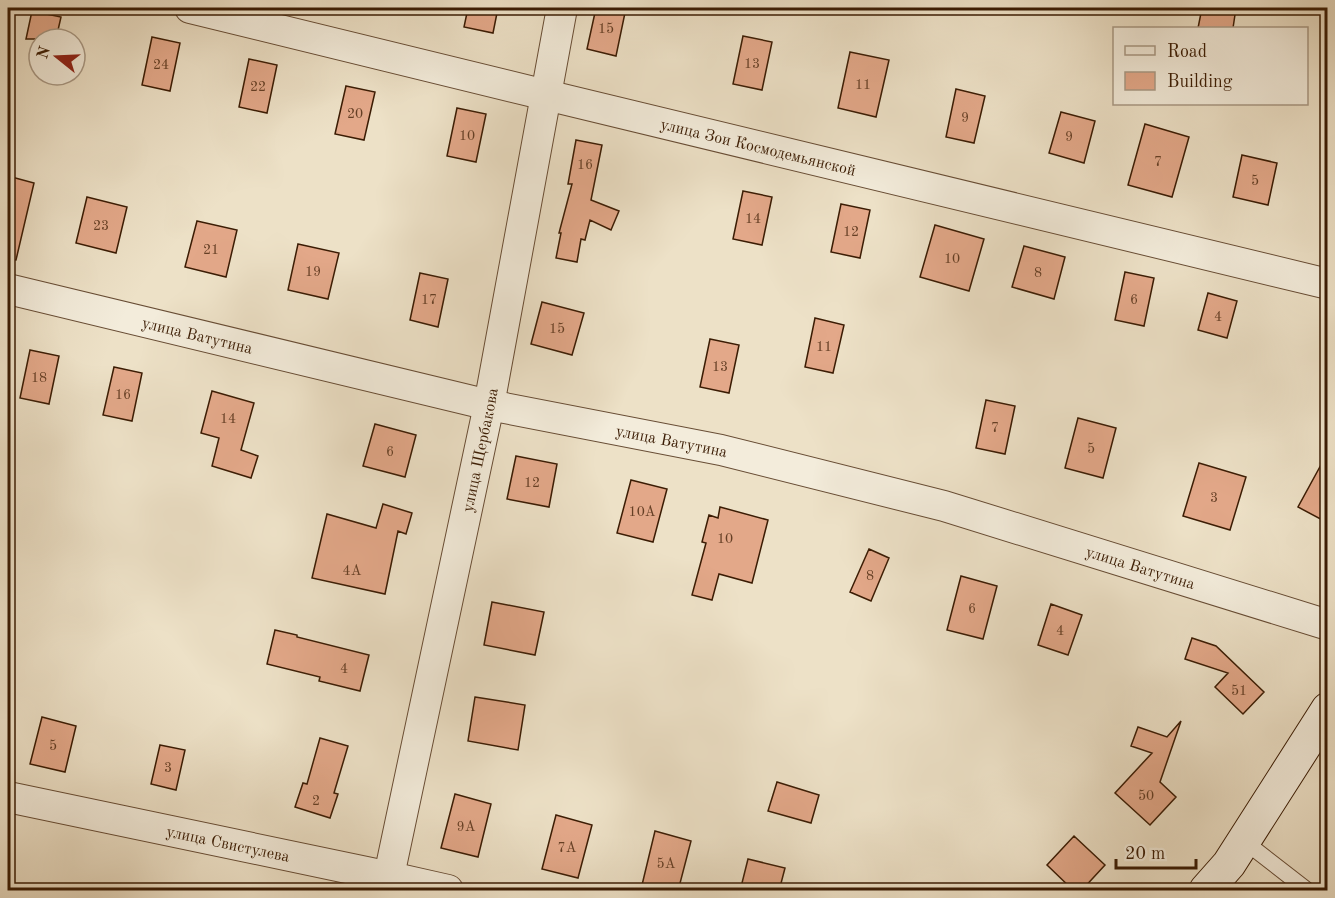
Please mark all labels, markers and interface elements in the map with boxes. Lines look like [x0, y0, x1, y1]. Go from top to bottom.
house number: 15 [598, 22, 614, 36]
north arrow [27, 27, 87, 87]
legend [1113, 27, 1308, 105]
text: Road [1167, 43, 1207, 61]
text: N [35, 44, 54, 61]
house number: 13 [744, 57, 760, 71]
house number: 24 [153, 58, 169, 72]
text: Building [1167, 73, 1233, 91]
house number: 11 [855, 78, 871, 92]
house number: 22 [250, 80, 266, 94]
house number: 20 [347, 107, 363, 121]
house number: 9 [961, 111, 969, 125]
street label: улица Зои Космодемьянской [659, 117, 857, 180]
house number: 10 [459, 129, 475, 143]
house number: 9 [1065, 130, 1073, 144]
house number: 7 [1154, 155, 1162, 169]
house number: 16 [577, 158, 593, 172]
house number: 5 [1251, 174, 1259, 188]
house number: 14 [745, 212, 761, 226]
house number: 23 [93, 219, 109, 233]
house number: 12 [843, 225, 859, 239]
house number: 21 [203, 243, 219, 257]
house number: 10 [944, 252, 960, 266]
house number: 19 [305, 265, 321, 279]
house number: 8 [1034, 266, 1042, 280]
house number: 17 [421, 293, 437, 307]
house number: 6 [1130, 293, 1138, 307]
house number: 4 [1214, 310, 1222, 324]
street label: улица Ватутина [140, 316, 254, 358]
house number: 15 [549, 322, 565, 336]
house number: 11 [816, 340, 832, 354]
house number: 13 [712, 360, 728, 374]
house number: 18 [31, 371, 47, 385]
street label: улица Щербакова [460, 387, 502, 514]
house number: 16 [115, 388, 131, 402]
house number: 14 [220, 412, 236, 426]
house number: 7 [991, 421, 999, 435]
street label: улица Ватутина [614, 424, 729, 461]
house number: 5 [1087, 442, 1095, 456]
house number: 6 [386, 445, 394, 459]
house number: 12 [524, 476, 540, 490]
house number: 3 [1210, 491, 1218, 505]
house number: 10А [629, 505, 656, 519]
house number: 10 [717, 532, 733, 546]
street label: улица Ватутина [1084, 544, 1197, 593]
house number: 4А [343, 564, 362, 578]
house number: 8 [866, 569, 874, 583]
house number: 6 [968, 602, 976, 616]
house number: 4 [1056, 624, 1064, 638]
house number: 4 [340, 662, 348, 676]
house number: 51 [1231, 684, 1247, 698]
house number: 5 [49, 739, 57, 753]
house number: 3 [164, 761, 172, 775]
house number: 50 [1138, 789, 1154, 803]
house number: 2 [312, 794, 320, 808]
house number: 9А [457, 820, 476, 834]
street label: улица Свистулева [165, 824, 291, 866]
scale bar [1116, 832, 1196, 870]
house number: 7А [558, 841, 577, 855]
text: 20 m [1125, 845, 1165, 863]
house number: 5А [657, 857, 676, 871]

